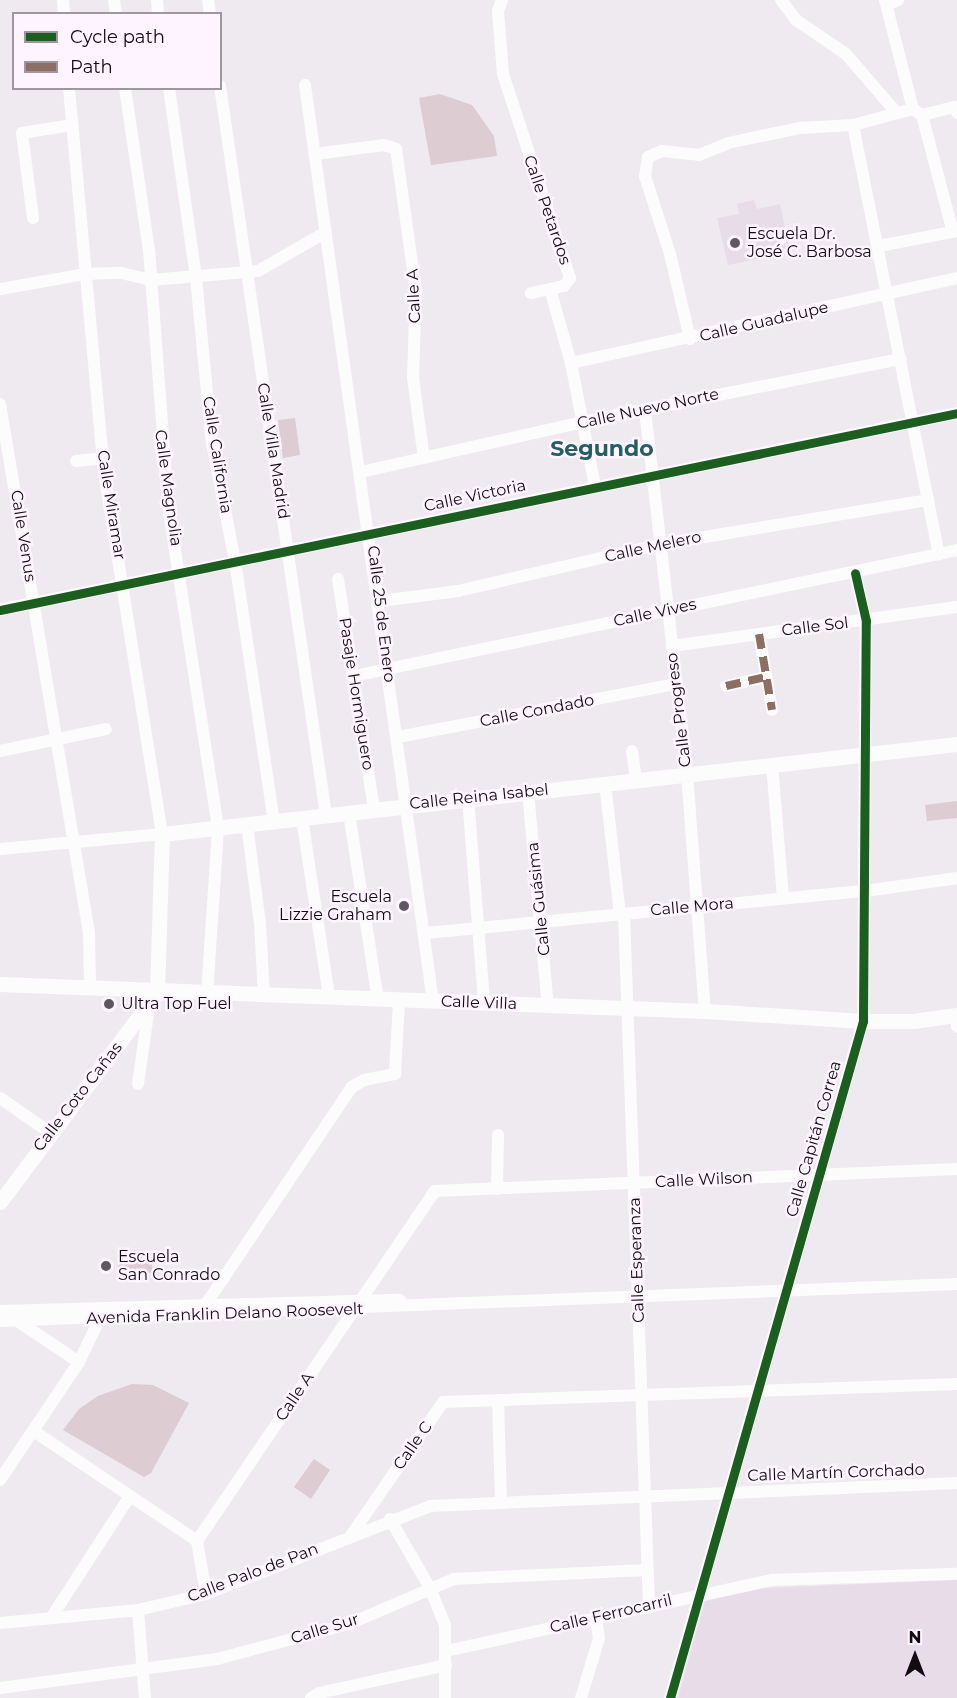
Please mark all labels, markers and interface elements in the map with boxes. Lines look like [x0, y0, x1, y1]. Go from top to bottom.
legend [12, 12, 222, 90]
text: Cycle path [70, 26, 165, 48]
text: Path [70, 56, 113, 78]
street label: Calle Petardos [519, 153, 575, 267]
place label: Escuela Dr. José C. Barbosa [747, 224, 872, 262]
marker: Escuela Dr. José C. Barbosa [728, 236, 742, 250]
street label: Calle A [403, 268, 425, 324]
street label: Calle Guadalupe [698, 298, 830, 346]
street label: Calle Villa Madrid [253, 382, 293, 520]
street label: Calle Nuevo Norte [575, 385, 721, 433]
street label: Calle California [198, 395, 236, 515]
street label: Calle Magnolia [150, 428, 186, 548]
district label: Segundo [550, 436, 654, 462]
street label: Calle Miramar [93, 449, 129, 561]
street label: Calle Victoria [422, 476, 528, 516]
street label: Calle Venus [6, 489, 40, 583]
street label: Calle Melero [603, 527, 703, 567]
street label: Calle 25 de Enero [363, 545, 399, 683]
street label: Calle Vives [612, 595, 698, 631]
street label: Calle Sol [780, 613, 850, 641]
street label: Pasaje Hormiguero [334, 616, 378, 772]
street label: Calle Progreso [662, 652, 696, 768]
street label: Calle Condado [478, 690, 596, 732]
street label: Calle Reina Isabel [408, 780, 550, 814]
street label: Calle Guásima [523, 841, 555, 957]
place label: Escuela Lizzie Graham [279, 887, 392, 925]
street label: Calle Mora [650, 894, 734, 920]
marker: Escuela Lizzie Graham [397, 899, 411, 913]
street label: Calle Villa [441, 992, 517, 1014]
place label: Ultra Top Fuel [121, 994, 232, 1014]
marker: Ultra Top Fuel [102, 997, 116, 1011]
street label: Calle Coto Cañas [29, 1039, 127, 1155]
street label: Calle Capitán Correa [782, 1059, 846, 1219]
street label: Calle Wilson [655, 1168, 753, 1192]
street label: Calle Esperanza [625, 1197, 649, 1323]
place label: Escuela San Conrado [118, 1247, 220, 1285]
marker: Escuela San Conrado [99, 1259, 113, 1273]
street label: Avenida Franklin Delano Roosevelt [86, 1300, 364, 1328]
street label: Calle A [272, 1369, 318, 1425]
street label: Calle C [390, 1418, 436, 1474]
street label: Calle Martín Corchado [747, 1460, 925, 1486]
street label: Calle Palo de Pan [185, 1539, 321, 1607]
street label: Calle Ferrocarril [548, 1591, 674, 1637]
street label: Calle Sur [289, 1610, 361, 1648]
north arrow [885, 1626, 945, 1686]
text: N [909, 1628, 921, 1647]

